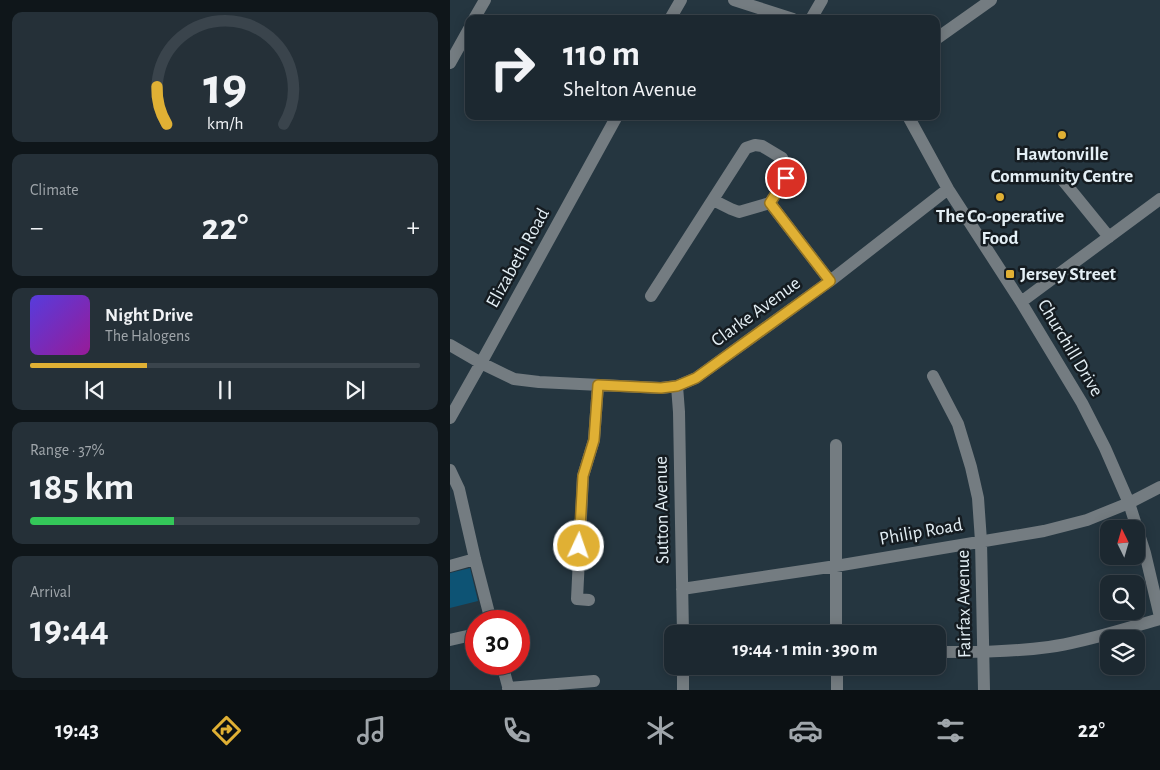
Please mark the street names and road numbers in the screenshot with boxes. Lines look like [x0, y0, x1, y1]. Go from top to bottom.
street label: Elizabeth Road [483, 205, 553, 311]
street label: Clarke Avenue [708, 273, 804, 351]
street label: Churchill Drive [1034, 296, 1106, 400]
street label: Sutton Avenue [652, 456, 672, 564]
street label: Philip Road [878, 515, 964, 549]
street label: Fairfax Avenue [954, 550, 974, 658]

